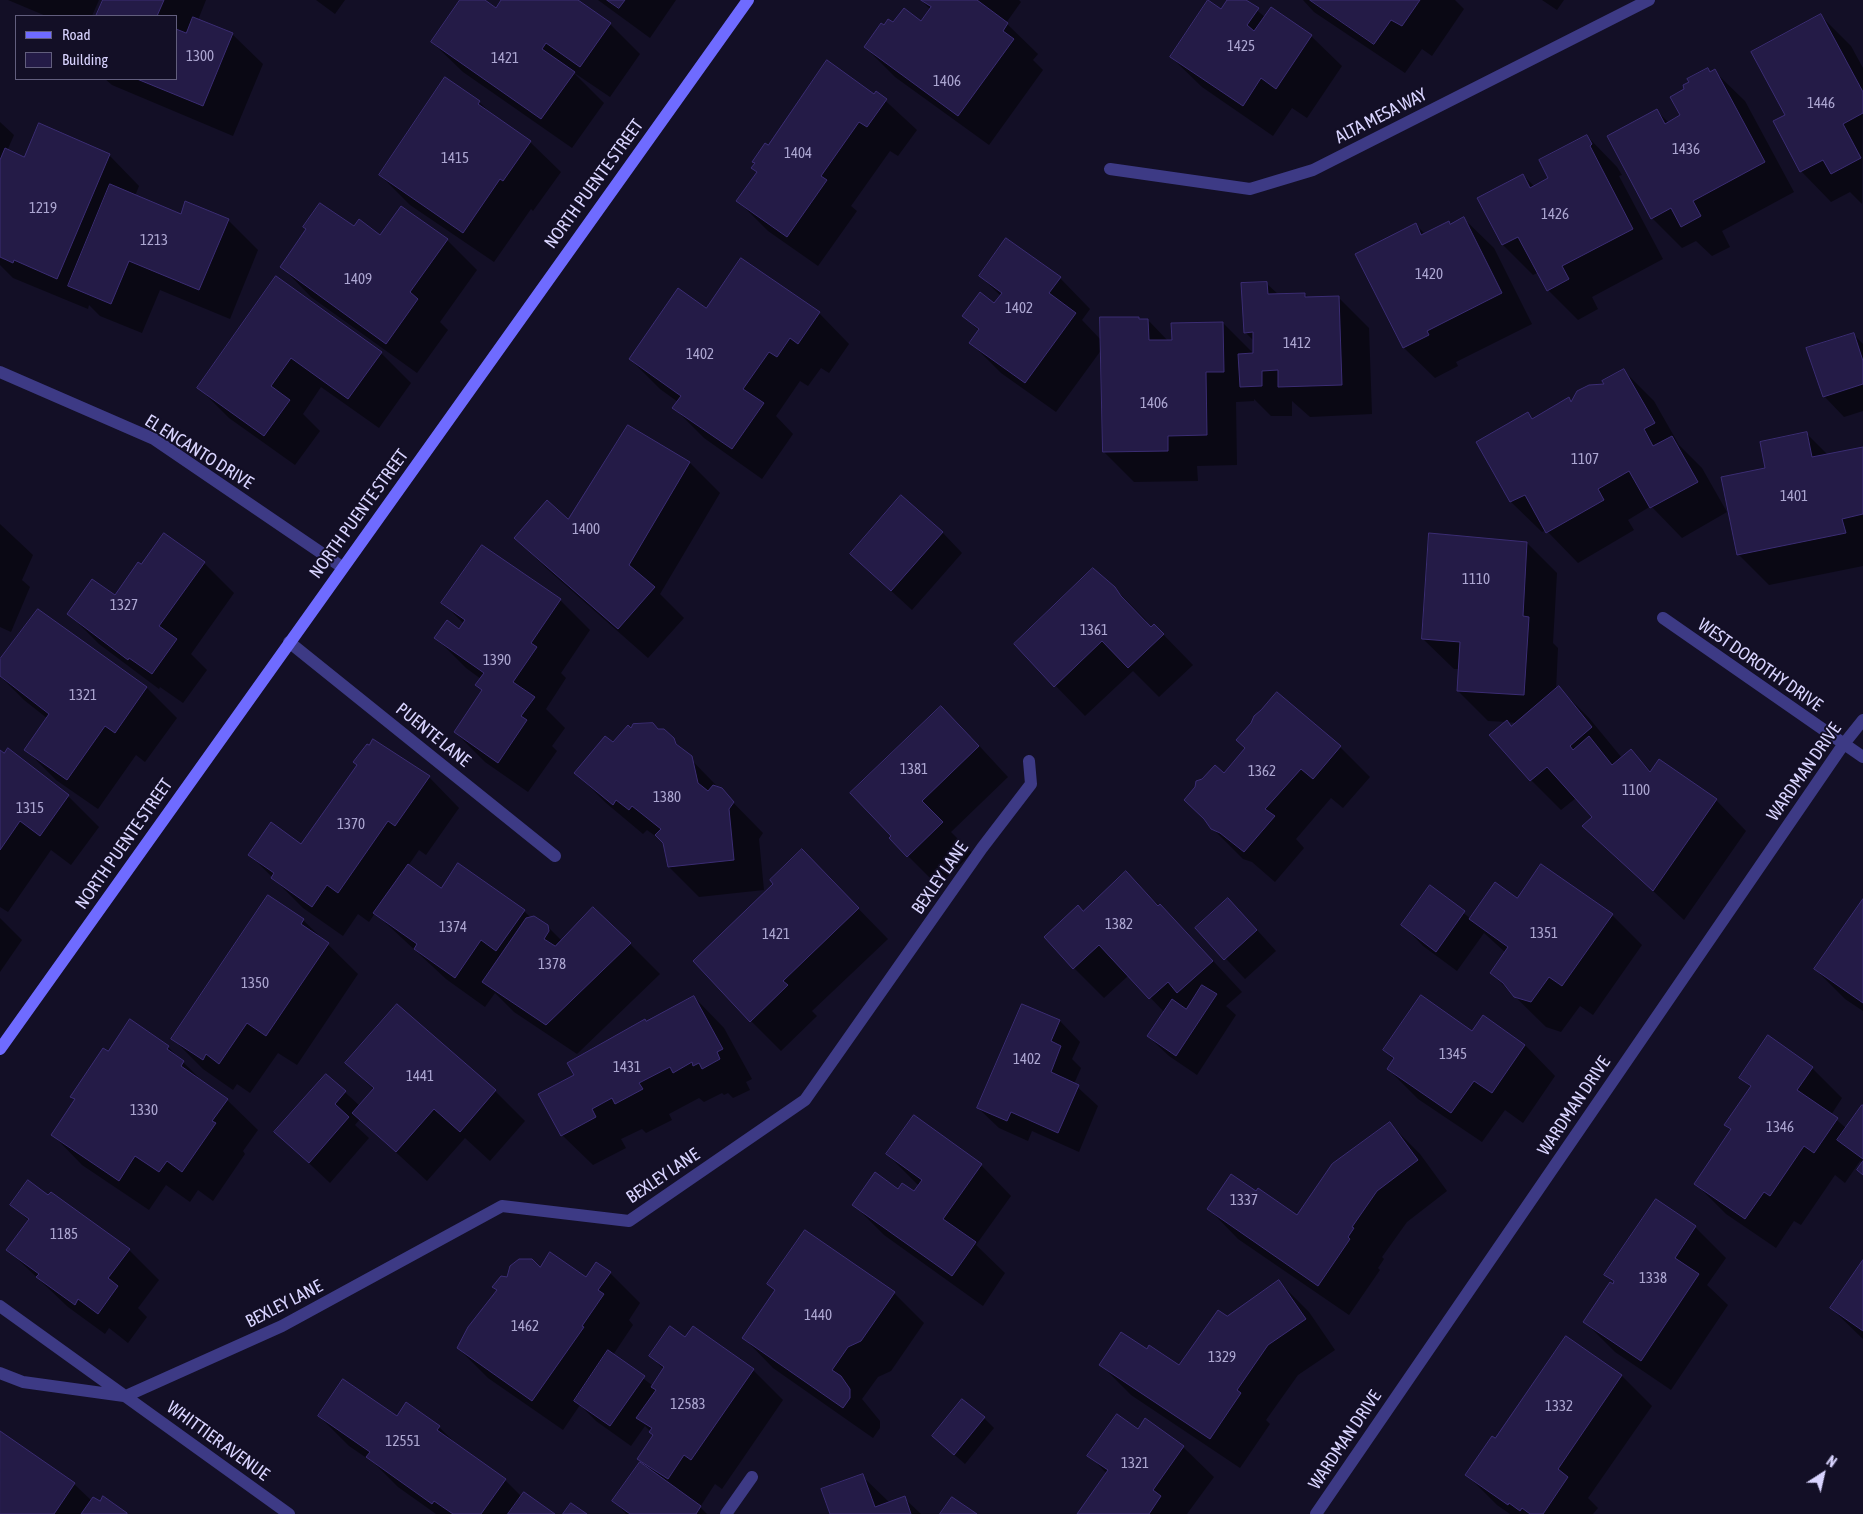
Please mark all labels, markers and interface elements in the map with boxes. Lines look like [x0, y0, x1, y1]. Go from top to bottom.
legend [15, 15, 178, 80]
text: Road [62, 26, 91, 43]
house number: 1425 [1227, 37, 1255, 55]
house number: 1300 [186, 47, 214, 65]
house number: 1421 [491, 49, 519, 67]
text: Building [62, 51, 108, 68]
house number: 1406 [933, 72, 961, 90]
street label: ALTA MESA WAY [1332, 84, 1430, 148]
house number: 1446 [1807, 94, 1835, 112]
street label: NORTH PUENTE STREET [540, 115, 648, 253]
house number: 1436 [1672, 140, 1700, 158]
house number: 1404 [784, 144, 812, 162]
house number: 1415 [441, 149, 469, 167]
house number: 1219 [29, 199, 57, 217]
house number: 1426 [1541, 205, 1569, 223]
house number: 1213 [140, 231, 168, 249]
house number: 1420 [1415, 265, 1443, 283]
house number: 1409 [344, 270, 372, 288]
house number: 1402 [1005, 299, 1033, 317]
house number: 1412 [1283, 334, 1311, 352]
house number: 1402 [686, 345, 714, 363]
house number: 1406 [1140, 394, 1168, 412]
street label: EL ENCANTO DRIVE [141, 410, 257, 494]
street label: NORTH PUENTE STREET [305, 445, 413, 583]
house number: 1107 [1571, 450, 1599, 468]
house number: 1401 [1780, 487, 1808, 505]
house number: 1400 [572, 520, 600, 538]
house number: 1110 [1462, 570, 1490, 588]
house number: 1327 [110, 596, 138, 614]
street label: WEST DOROTHY DRIVE [1694, 614, 1826, 716]
house number: 1361 [1080, 621, 1108, 639]
house number: 1390 [483, 651, 511, 669]
house number: 1321 [69, 686, 97, 704]
street label: PUENTE LANE [391, 698, 475, 772]
street label: WARDMAN DRIVE [1762, 719, 1846, 825]
house number: 1381 [900, 760, 928, 778]
house number: 1362 [1248, 762, 1276, 780]
street label: NORTH PUENTE STREET [71, 775, 177, 913]
house number: 1100 [1622, 781, 1650, 799]
house number: 1380 [653, 788, 681, 806]
house number: 1315 [16, 799, 44, 817]
house number: 1370 [337, 815, 365, 833]
street label: BEXLEY LANE [907, 838, 973, 918]
house number: 1382 [1105, 915, 1133, 933]
house number: 1374 [439, 918, 467, 936]
house number: 1351 [1530, 924, 1558, 942]
house number: 1421 [762, 925, 790, 943]
house number: 1378 [538, 955, 566, 973]
house number: 1350 [241, 974, 269, 992]
house number: 1345 [1439, 1045, 1467, 1063]
house number: 1402 [1013, 1050, 1041, 1068]
street label: WARDMAN DRIVE [1533, 1052, 1615, 1160]
house number: 1431 [613, 1058, 641, 1076]
house number: 1441 [406, 1067, 434, 1085]
house number: 1330 [130, 1101, 158, 1119]
house number: 1346 [1766, 1118, 1794, 1136]
street label: BEXLEY LANE [622, 1144, 704, 1208]
house number: 1337 [1230, 1191, 1258, 1209]
house number: 1185 [50, 1225, 78, 1243]
house number: 1338 [1639, 1269, 1667, 1287]
street label: BEXLEY LANE [242, 1275, 326, 1333]
house number: 1440 [804, 1306, 832, 1324]
house number: 1462 [511, 1317, 539, 1335]
house number: 1329 [1208, 1348, 1236, 1366]
street label: WARDMAN DRIVE [1304, 1386, 1386, 1494]
house number: 12583 [670, 1395, 706, 1413]
street label: WHITTIER AVENUE [163, 1397, 273, 1485]
house number: 1332 [1545, 1397, 1573, 1415]
house number: 12551 [385, 1432, 421, 1450]
north arrow [1798, 1449, 1848, 1499]
text: N [1824, 1453, 1840, 1471]
house number: 1321 [1121, 1454, 1149, 1472]

